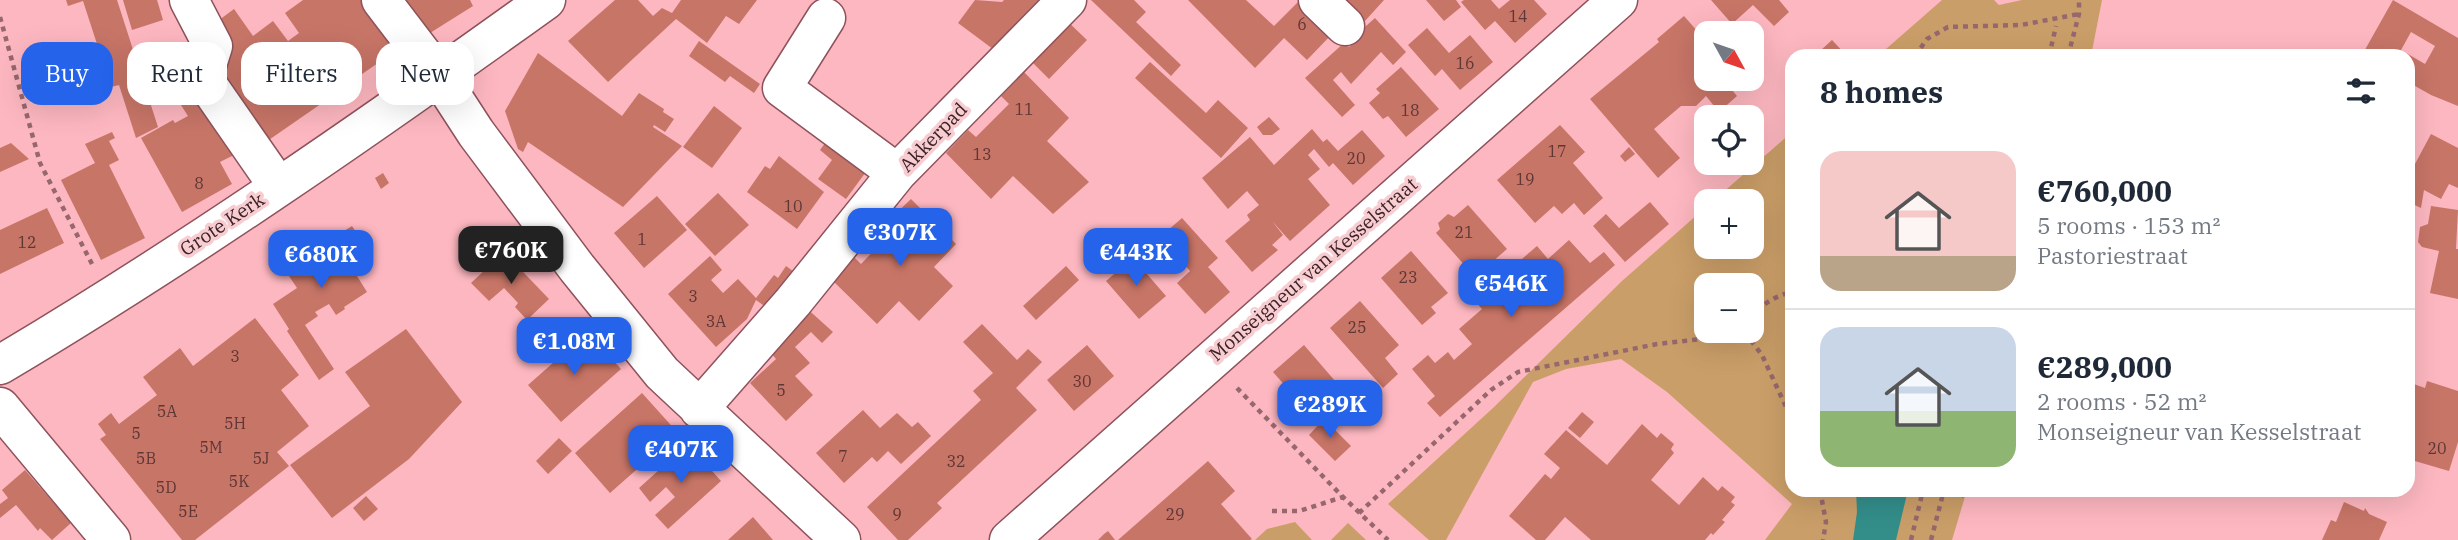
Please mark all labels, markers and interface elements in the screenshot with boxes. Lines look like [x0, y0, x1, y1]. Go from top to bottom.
house number: 14 [1508, 6, 1528, 26]
house number: 6 [1297, 14, 1307, 34]
north arrow [1694, 21, 1764, 91]
map controls [1694, 21, 1764, 343]
chip: Buy [21, 42, 113, 105]
chip: Rent [127, 42, 227, 105]
chip: Filters [241, 42, 362, 105]
chip: New [376, 42, 474, 105]
house number: 16 [1455, 53, 1475, 73]
text: 8 homes [1820, 72, 1943, 111]
icon: filters [2342, 72, 2380, 110]
street label: Akkerpad [894, 97, 972, 177]
house number: 11 [1014, 99, 1034, 119]
house number: 18 [1400, 100, 1420, 120]
button: locate [1694, 105, 1764, 175]
house number: 17 [1547, 141, 1567, 161]
house number: 13 [972, 144, 992, 164]
house number: 20 [1346, 148, 1366, 168]
house number: 19 [1515, 169, 1535, 189]
text: €760,000 [2037, 171, 2172, 210]
street label: Monseigneur van Kesselstraat [1204, 172, 1422, 366]
house number: 8 [194, 173, 204, 193]
icon: home [1876, 179, 1960, 263]
street label: Grote Kerk [175, 187, 269, 261]
button: + [1694, 189, 1764, 259]
house number: 10 [783, 196, 803, 216]
pin: €307K [851, 208, 949, 268]
text: 5 rooms · 153 m² [2037, 210, 2220, 240]
text: €307K [863, 216, 937, 246]
house number: 21 [1454, 222, 1474, 242]
pin: €760K [462, 226, 560, 286]
house number: 1 [637, 229, 647, 249]
pin: €443K [1087, 229, 1185, 288]
pin: €680K [272, 230, 370, 290]
house number: 12 [17, 232, 37, 252]
text: €760K [474, 234, 548, 264]
text: €443K [1099, 236, 1173, 266]
text: €680K [284, 238, 358, 268]
text: Pastoriestraat [2037, 240, 2188, 270]
pin: €546K [1462, 260, 1560, 319]
house number: 23 [1398, 267, 1418, 287]
text: €546K [1474, 267, 1548, 297]
button: − [1694, 273, 1764, 343]
house number: 3 [688, 286, 698, 306]
house number: 3A [706, 311, 726, 331]
house number: 25 [1347, 317, 1367, 337]
pin: €1.08M [517, 318, 631, 377]
text: €1.08M [533, 325, 615, 355]
house number: 3 [230, 346, 240, 366]
text: €289,000 [2037, 347, 2172, 386]
icon: home [1876, 355, 1960, 439]
house number: 30 [1072, 371, 1092, 391]
house number: 5 [776, 380, 786, 400]
pin: €289K [1281, 380, 1379, 440]
text: 2 rooms · 52 m² [2037, 386, 2207, 416]
text: €289K [1293, 388, 1367, 418]
house number: 5A [157, 401, 177, 421]
house number: 5H [224, 413, 246, 433]
text: Monseigneur van Kesselstraat [2037, 416, 2361, 446]
house number: 5 [131, 423, 141, 443]
pin: €407K [632, 426, 730, 485]
text: €407K [644, 433, 718, 463]
house number: 5M [199, 437, 223, 457]
house number: 20 [2427, 438, 2447, 458]
house number: 7 [838, 446, 848, 466]
house number: 5B [136, 448, 156, 468]
house number: 5J [253, 448, 269, 468]
house number: 32 [946, 451, 966, 471]
house number: 5K [229, 471, 249, 491]
house number: 5D [156, 477, 176, 497]
house number: 5E [178, 501, 198, 521]
house number: 9 [892, 504, 902, 524]
house number: 29 [1165, 504, 1185, 524]

